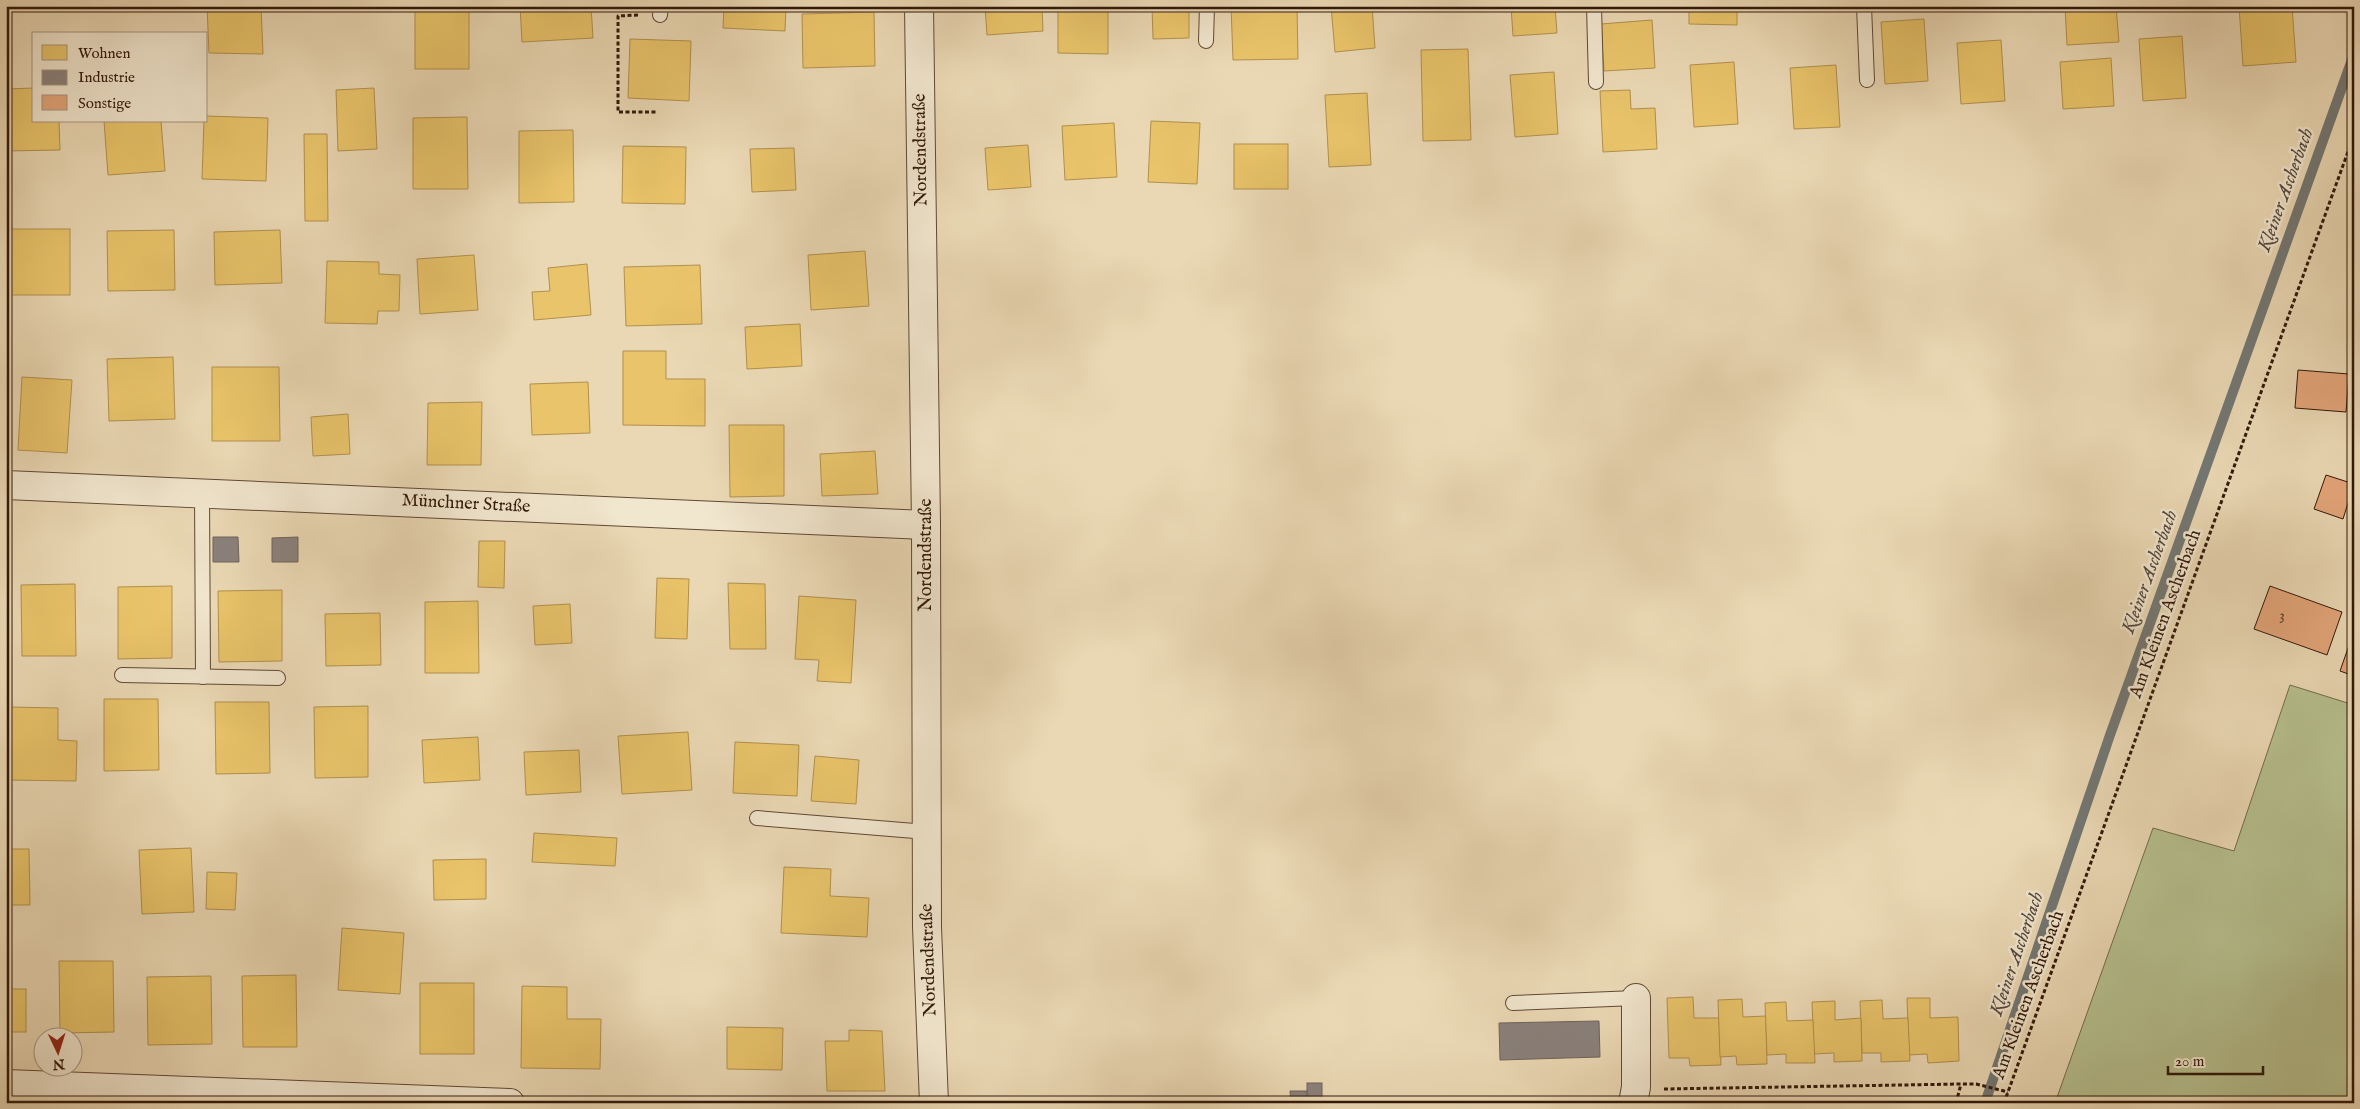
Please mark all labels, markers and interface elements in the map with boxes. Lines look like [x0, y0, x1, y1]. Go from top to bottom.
legend [32, 32, 208, 122]
text: Wohnen [78, 44, 130, 63]
text: Industrie [78, 68, 135, 87]
street label: Nordendstraße [909, 93, 933, 207]
text: Sonstige [78, 94, 131, 113]
water label: Kleiner Ascherbach [2252, 125, 2319, 256]
street label: Münchner Straße [401, 489, 531, 519]
street label: Nordendstraße [915, 499, 938, 611]
water label: Kleiner Ascherbach [2116, 507, 2183, 638]
street label: Am Kleinen Ascherbach [2124, 526, 2207, 702]
house number: 3 [2279, 606, 2285, 625]
water label: Kleiner Ascherbach [1984, 889, 2049, 1020]
street label: Nordendstraße [916, 903, 942, 1017]
street label: Am Kleinen Ascherbach [1987, 907, 2070, 1083]
north arrow [32, 1026, 82, 1076]
scale bar [2168, 1044, 2262, 1076]
text: 20 m [2175, 1052, 2205, 1071]
text: N [52, 1055, 67, 1073]

